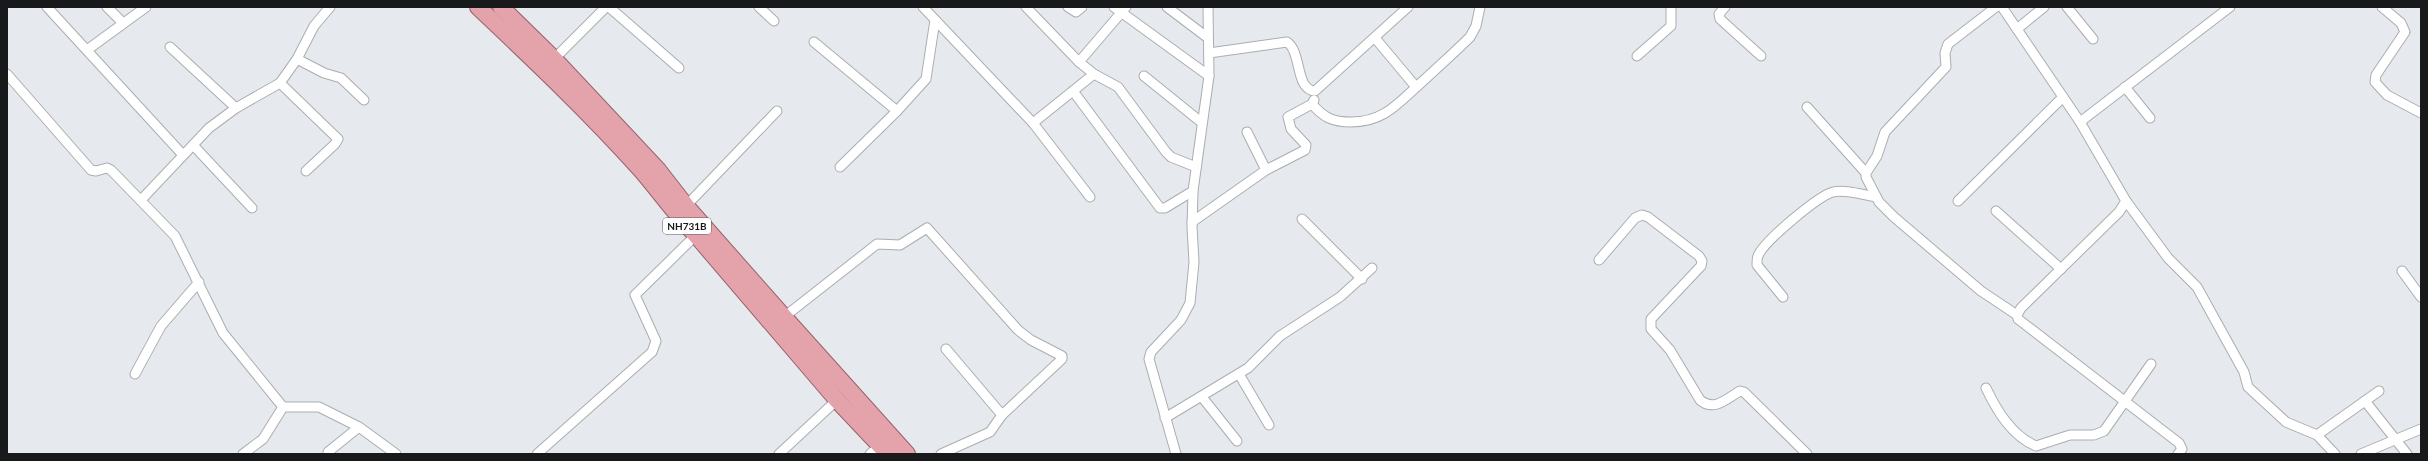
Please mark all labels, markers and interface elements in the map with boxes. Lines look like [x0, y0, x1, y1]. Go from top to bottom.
road number: NH731B [663, 218, 711, 234]

